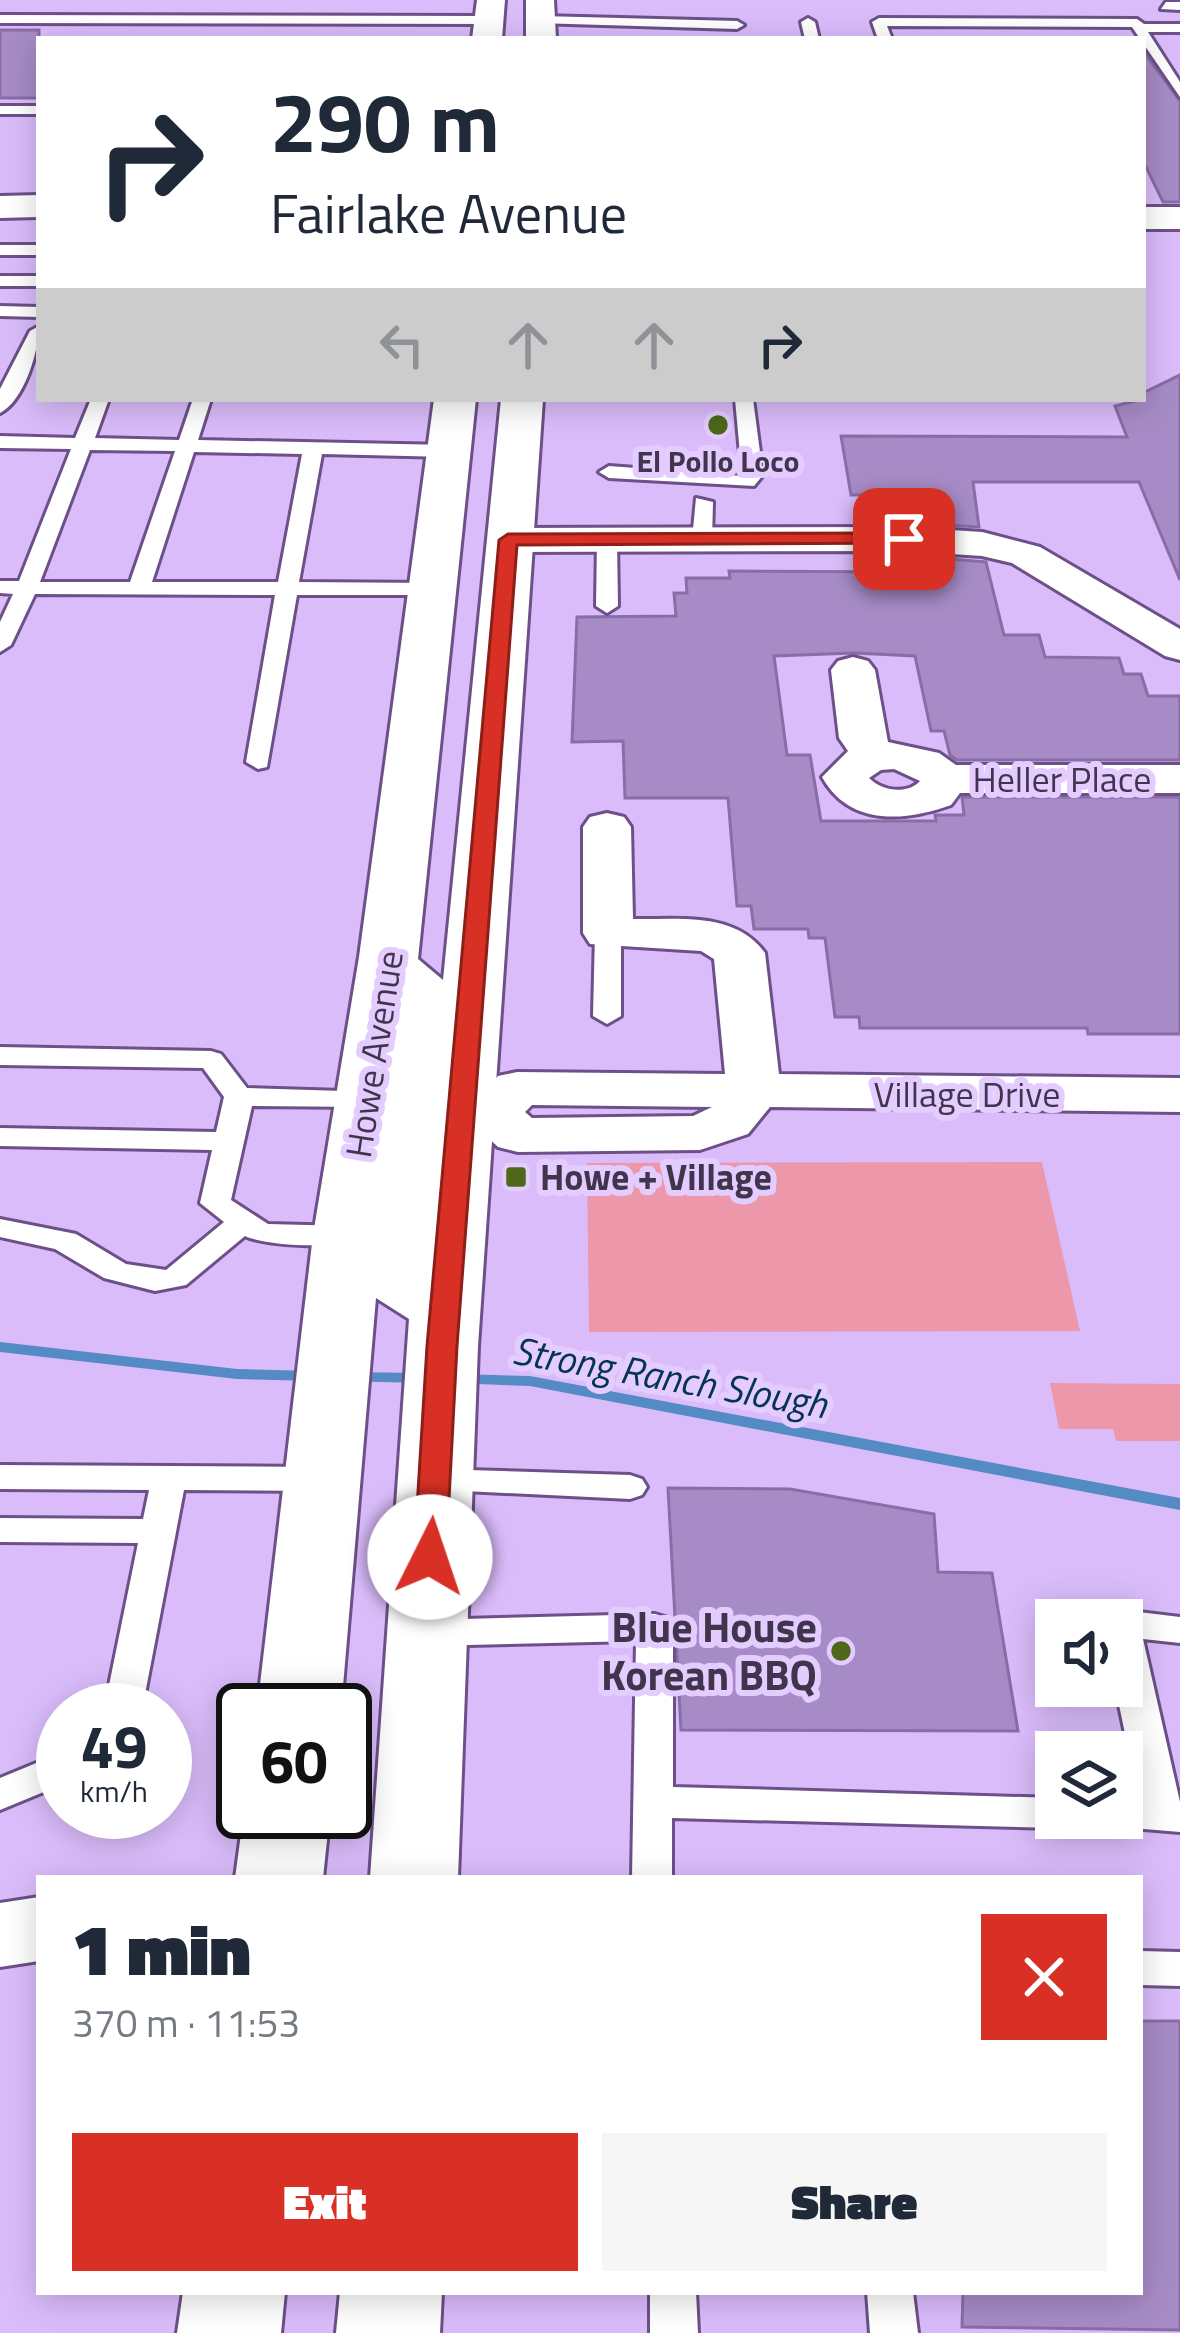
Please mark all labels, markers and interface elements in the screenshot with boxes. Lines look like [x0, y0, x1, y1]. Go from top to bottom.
text: 290 m [270, 57, 500, 185]
icon: right [72, 84, 228, 240]
text: Fairlake Avenue [270, 172, 627, 254]
icon: left [369, 312, 435, 378]
icon: ahead [495, 312, 561, 378]
icon: ahead [621, 312, 687, 378]
icon: right [747, 312, 813, 378]
marker: El Pollo Loco [705, 412, 731, 438]
place label: El Pollo Loco [636, 438, 800, 484]
pin [853, 488, 955, 590]
icon: arrive [871, 506, 937, 572]
street label: Heller Place [973, 751, 1151, 806]
street label: Howe Avenue [330, 946, 417, 1161]
street label: Village Drive [874, 1066, 1060, 1121]
place label: Howe + Village [540, 1149, 772, 1204]
marker: Howe + Village [503, 1164, 529, 1190]
water label: Strong Ranch Slough [508, 1320, 833, 1433]
position arrow [367, 1494, 493, 1620]
place label: Blue House Korean BBQ [601, 1594, 817, 1706]
map controls [1035, 1599, 1143, 1839]
button: sound [1035, 1599, 1143, 1707]
marker: Blue House Korean BBQ [828, 1638, 854, 1664]
speed limit sign: 60 [216, 1683, 372, 1839]
text: 49 [80, 1700, 148, 1791]
button: layers [1035, 1731, 1143, 1839]
text: km/h [80, 1768, 148, 1814]
text: 1 min [72, 1893, 251, 2003]
button: close [981, 1914, 1107, 2040]
text: 370 m · 11:53 [72, 1993, 300, 2052]
button: Exit [72, 2133, 578, 2271]
button: Share [602, 2133, 1107, 2271]

